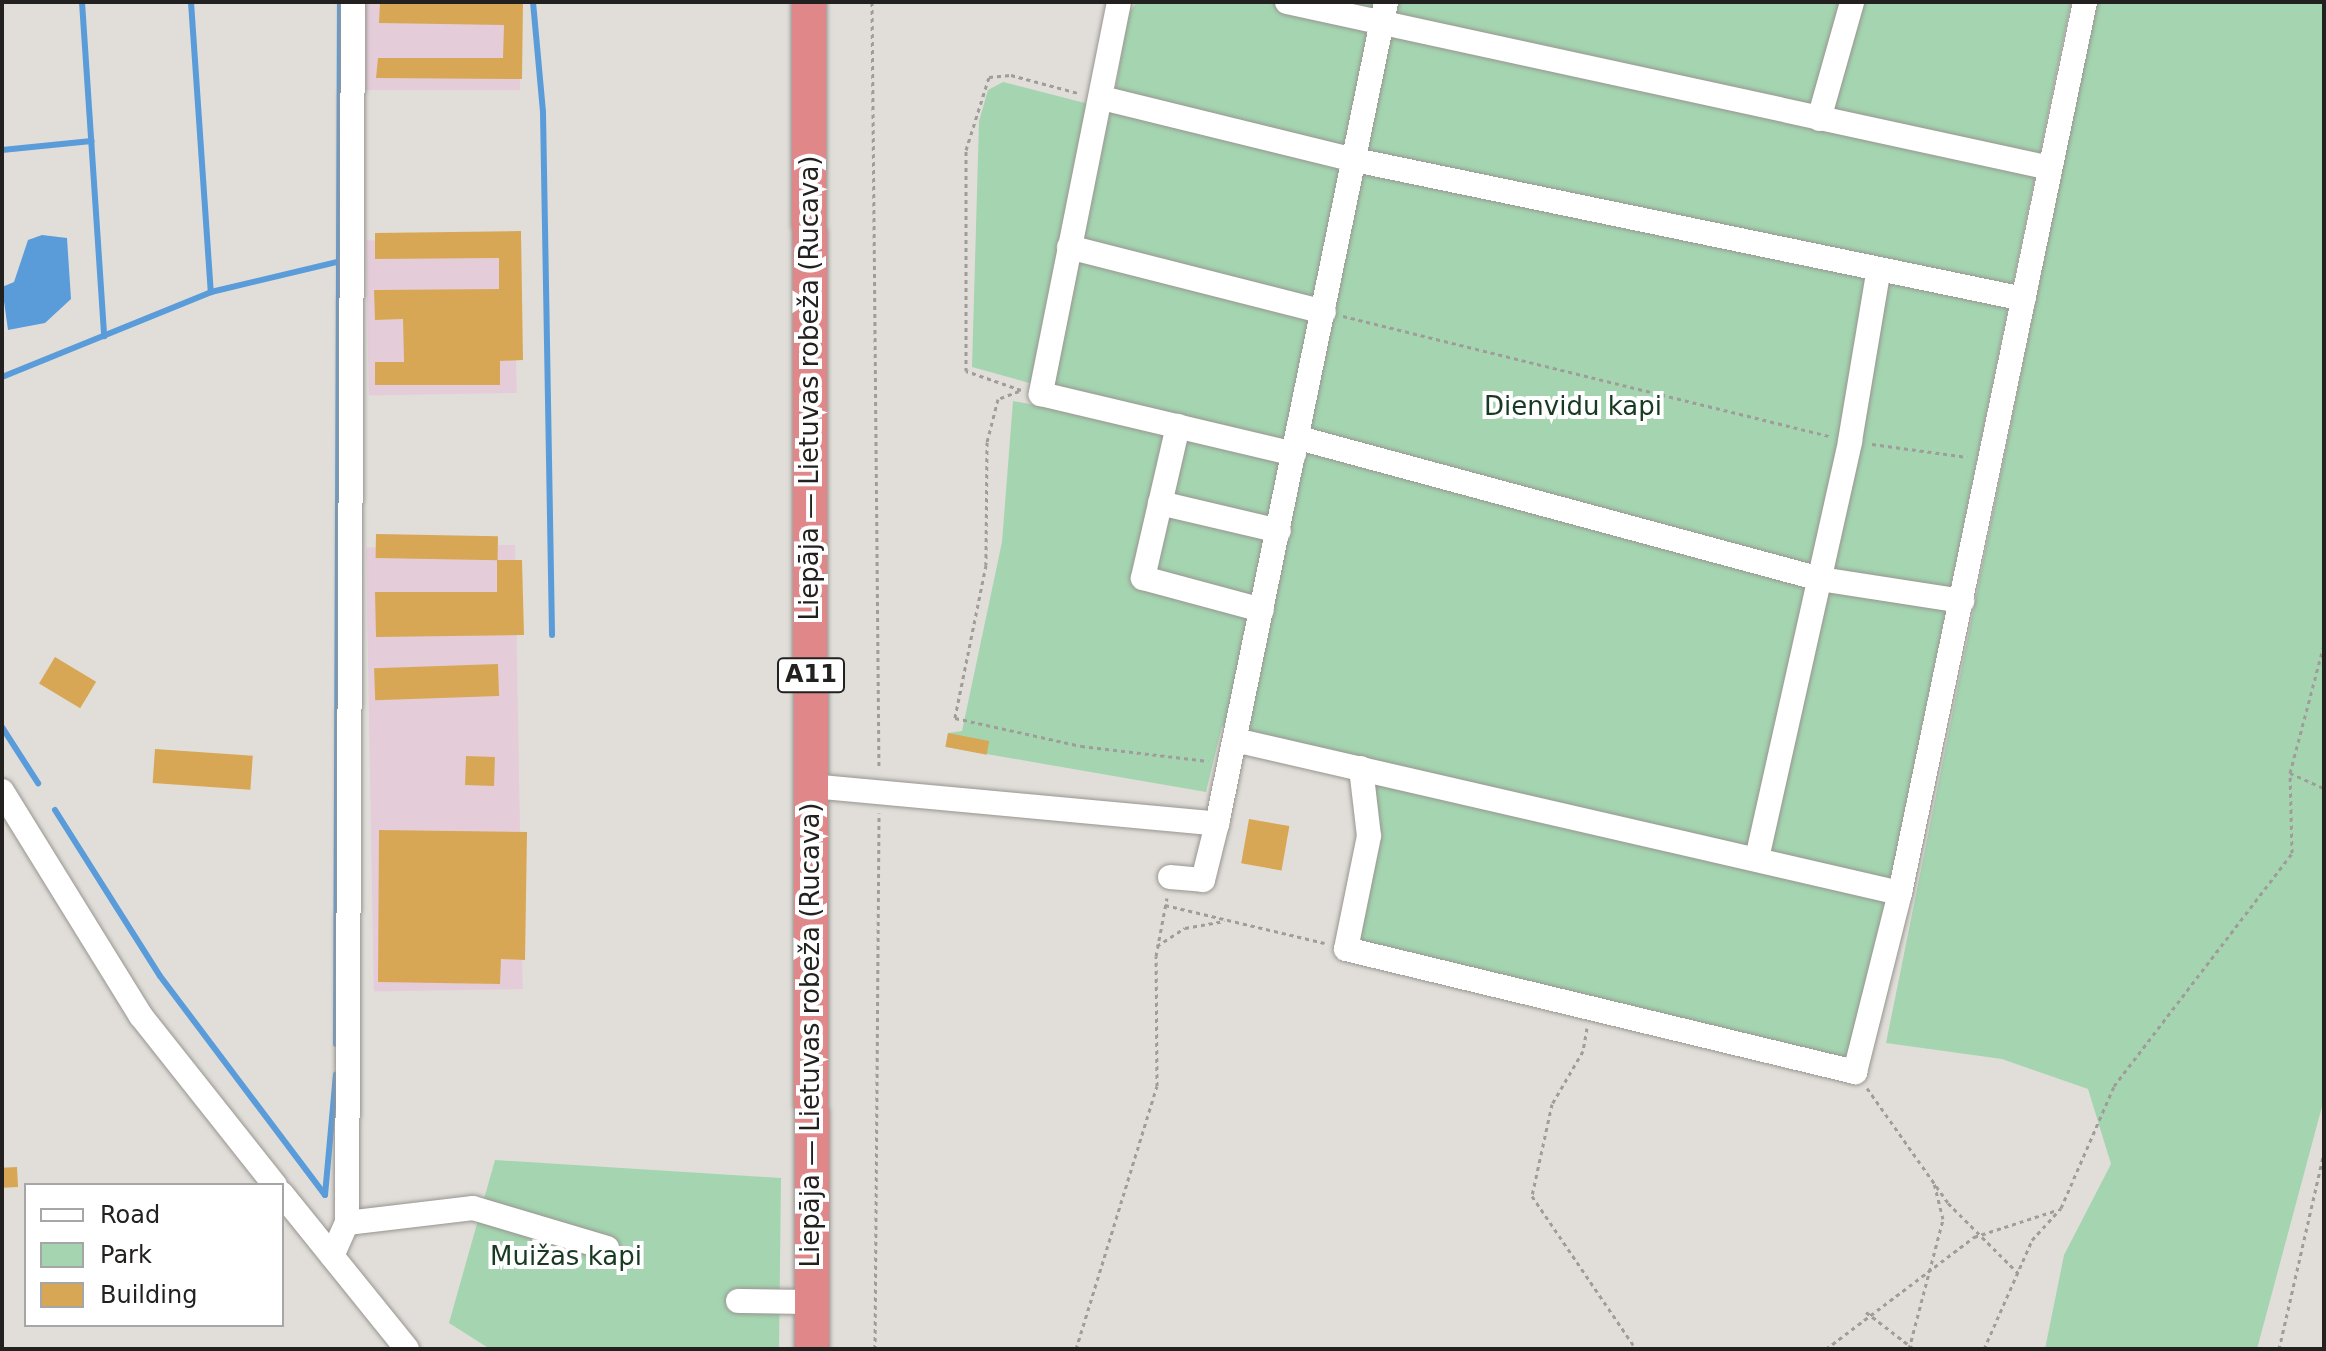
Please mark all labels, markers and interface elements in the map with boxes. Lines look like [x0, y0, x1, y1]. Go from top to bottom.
street label: Liepāja — Lietuvas robeža (Rucava) [794, 156, 826, 620]
park label: Dienvidu kapi [1484, 391, 1662, 423]
road number: A11 [777, 655, 845, 695]
street label: Liepāja — Lietuvas robeža (Rucava) [795, 803, 827, 1267]
legend [24, 1183, 284, 1327]
text: Road [100, 1201, 160, 1229]
text: Park [100, 1241, 152, 1269]
park label: Muižas kapi [490, 1241, 642, 1273]
text: Building [100, 1281, 197, 1309]

